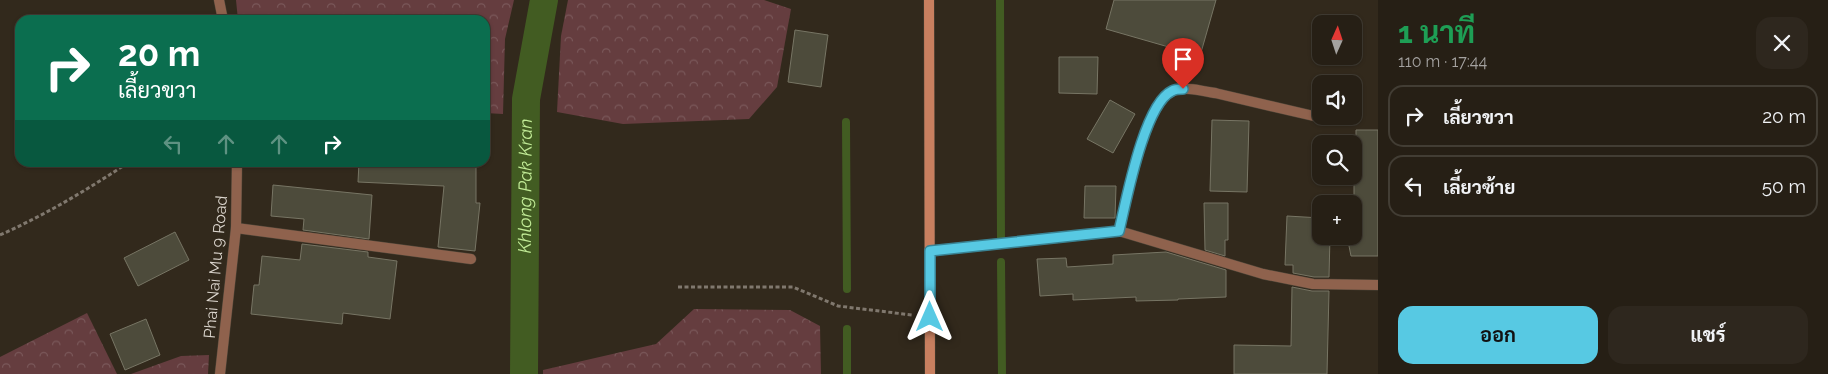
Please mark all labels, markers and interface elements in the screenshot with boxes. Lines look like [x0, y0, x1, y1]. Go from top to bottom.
north arrow [1312, 15, 1362, 65]
map controls [1312, 15, 1362, 245]
text: 1 นาที [1398, 15, 1475, 50]
button: close [1756, 17, 1808, 69]
text: 20 m [118, 33, 200, 74]
icon: right [35, 35, 100, 100]
pin [1162, 38, 1204, 89]
icon: arrive [1169, 45, 1197, 73]
text: 110 m · 17:44 [1398, 52, 1487, 71]
button: sound [1312, 75, 1362, 125]
text: เลี้ยวขวา [118, 77, 196, 103]
icon: right [1400, 102, 1428, 130]
text: 20 m [1762, 105, 1806, 127]
text: เลี้ยวขวา [1443, 106, 1514, 128]
water label: Khlong Pak Kran [514, 119, 536, 253]
icon: left [159, 130, 187, 158]
icon: ahead [212, 130, 240, 158]
icon: ahead [265, 130, 293, 158]
icon: right [318, 130, 346, 158]
button: search [1312, 135, 1362, 185]
icon: left [1400, 172, 1428, 200]
text: 50 m [1762, 175, 1806, 197]
text: เลี้ยวซ้าย [1443, 176, 1515, 198]
street label: Phai Nai Mu 9 Road [200, 195, 231, 339]
button: + [1312, 195, 1362, 245]
position arrow [903, 290, 955, 342]
button: ออก [1398, 306, 1598, 364]
button: แชร์ [1608, 306, 1808, 364]

